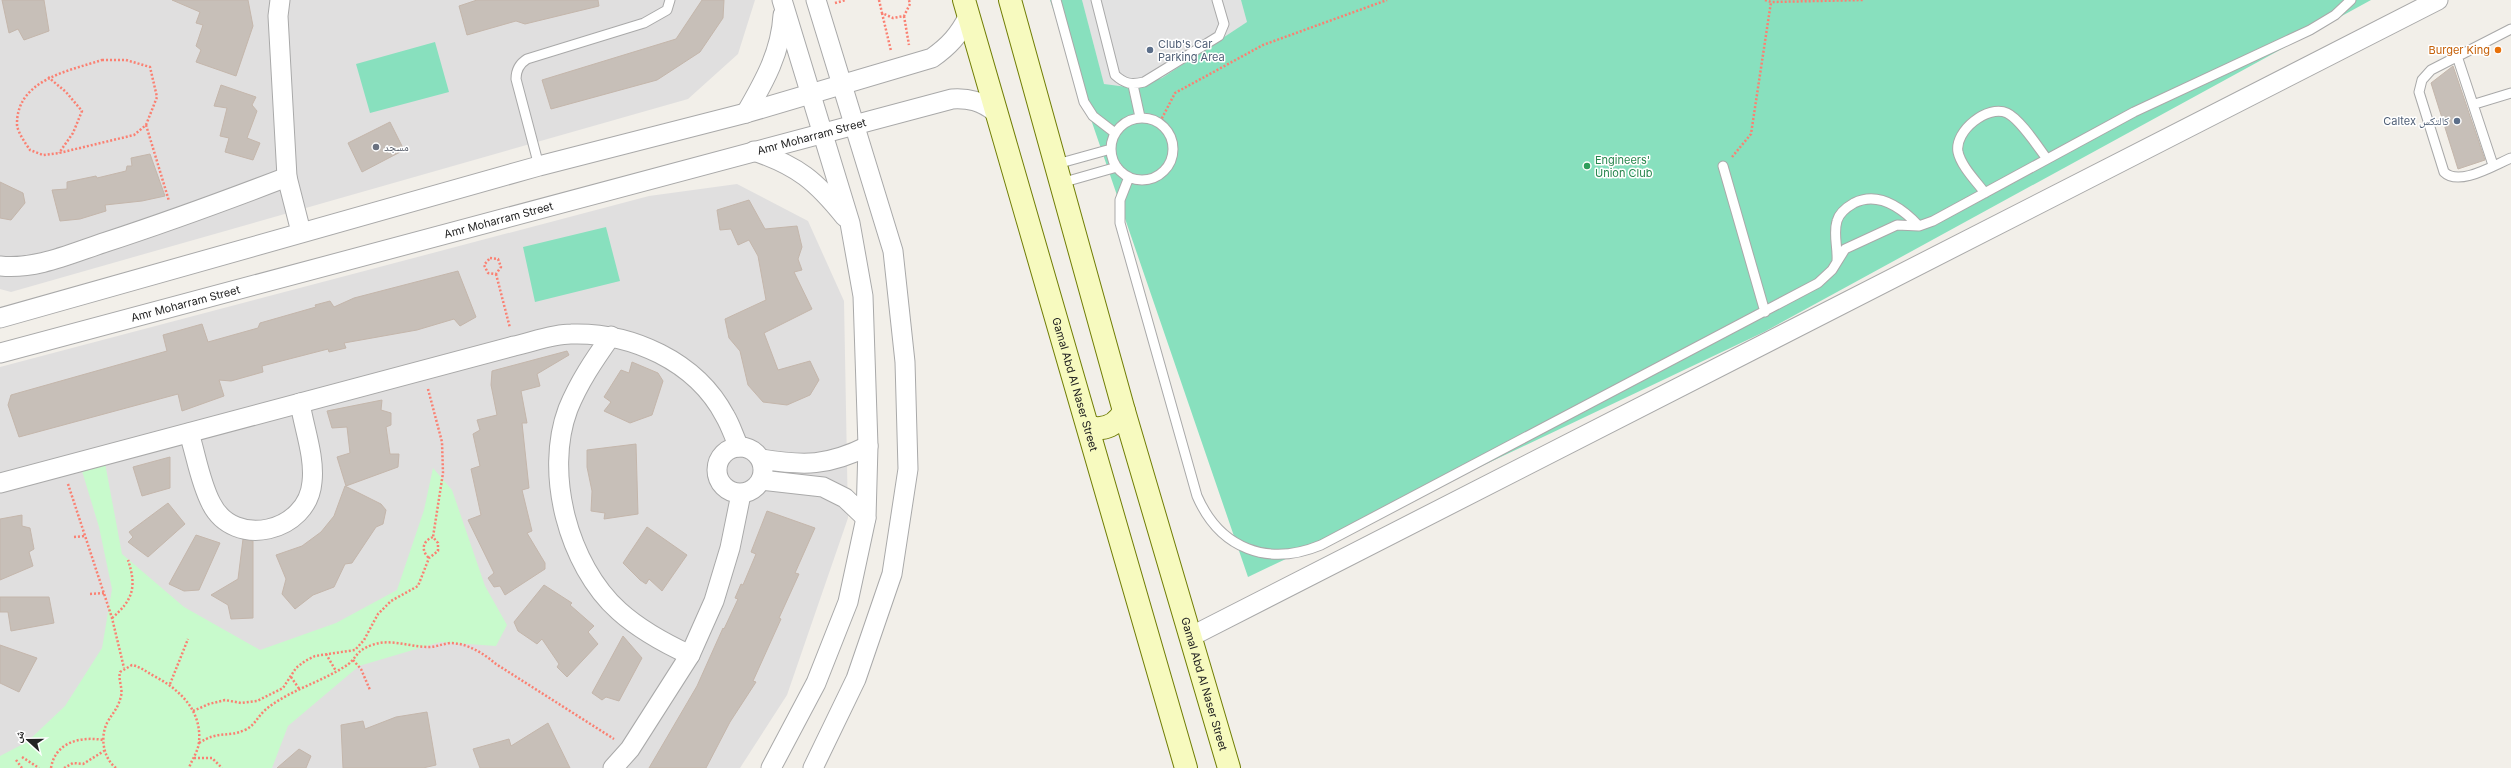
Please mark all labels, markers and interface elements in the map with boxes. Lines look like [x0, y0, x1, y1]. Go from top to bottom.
place label: Club's Car Parking Area [1158, 37, 1225, 64]
place label: Burger King [2428, 43, 2490, 57]
marker: Club's Car Parking Area [1145, 45, 1155, 55]
marker: Burger King [2493, 45, 2503, 55]
place label: Caltex كالتكس [2383, 114, 2449, 128]
street label: Amr Moharram Street [756, 115, 868, 158]
marker: Caltex كالتكس [2452, 116, 2462, 126]
place label: مسجد [384, 140, 409, 154]
marker: مسجد [371, 142, 381, 152]
place label: Engineers' Union Club [1595, 153, 1653, 180]
marker: Engineers' Union Club [1582, 161, 1592, 171]
street label: Amr Moharram Street [443, 199, 555, 241]
street label: Amr Moharram Street [129, 282, 242, 325]
street label: Gamal Abd Al Naser Street [1049, 316, 1101, 453]
street label: Gamal Abd Al Naser Street [1178, 615, 1231, 753]
north arrow [8, 720, 48, 760]
text: ش [10, 728, 28, 745]

